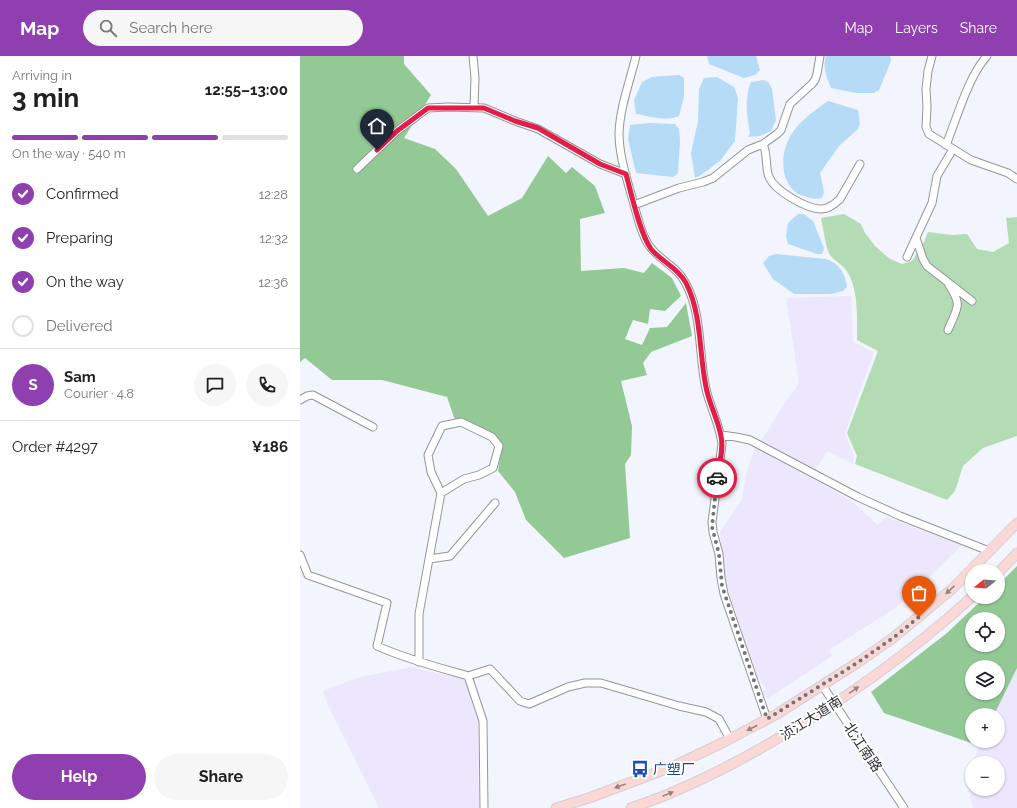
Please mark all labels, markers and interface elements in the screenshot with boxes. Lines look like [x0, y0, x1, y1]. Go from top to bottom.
search box [83, 10, 363, 46]
text: Map [20, 17, 59, 39]
icon: search [97, 17, 119, 39]
text: Search here [129, 19, 213, 37]
text: Map [845, 20, 873, 36]
text: Layers [895, 20, 938, 36]
text: Share [960, 20, 997, 36]
text: Arriving in [12, 68, 72, 83]
text: 12:55–13:00 [205, 81, 288, 99]
text: 3 min [12, 83, 79, 113]
pin [360, 109, 394, 150]
icon: home [366, 115, 388, 137]
text: On the way · 540 m [12, 146, 126, 161]
icon: check [12, 183, 34, 205]
text: Confirmed [46, 185, 119, 203]
text: 12:28 [259, 187, 288, 202]
icon: check [12, 227, 34, 249]
text: Preparing [46, 229, 113, 247]
text: 12:32 [260, 231, 288, 246]
icon: check [12, 271, 34, 293]
text: On the way [46, 273, 124, 291]
text: 12:36 [258, 275, 288, 290]
text: Delivered [46, 317, 113, 335]
button: chat [194, 364, 236, 406]
button: phone [246, 364, 288, 406]
text: Sam [64, 368, 96, 386]
text: S [28, 376, 38, 394]
text: Courier · 4.8 [64, 386, 134, 401]
text: Order #4297 [12, 438, 98, 456]
text: ¥186 [252, 438, 288, 456]
courier [697, 458, 737, 498]
icon: car [706, 467, 728, 489]
north arrow [965, 564, 1005, 604]
map controls [965, 564, 1005, 796]
pin [902, 576, 936, 617]
icon: bag [908, 582, 930, 604]
one-way arrow [945, 585, 955, 595]
button: locate [965, 612, 1005, 652]
button: layers [965, 660, 1005, 700]
one-way arrow [849, 686, 859, 694]
street label: 浈江大道南 [777, 693, 845, 743]
button: + [965, 708, 1005, 748]
street label: 北江南路 [841, 719, 885, 775]
one-way arrow [746, 724, 758, 731]
button: Help [12, 754, 146, 800]
button: Share [154, 754, 288, 800]
button: − [965, 756, 1005, 796]
bus stop icon: 广塑厂 [630, 759, 650, 779]
place label: 广塑厂 [653, 761, 695, 777]
one-way arrow [614, 784, 626, 790]
one-way arrow [662, 791, 673, 797]

